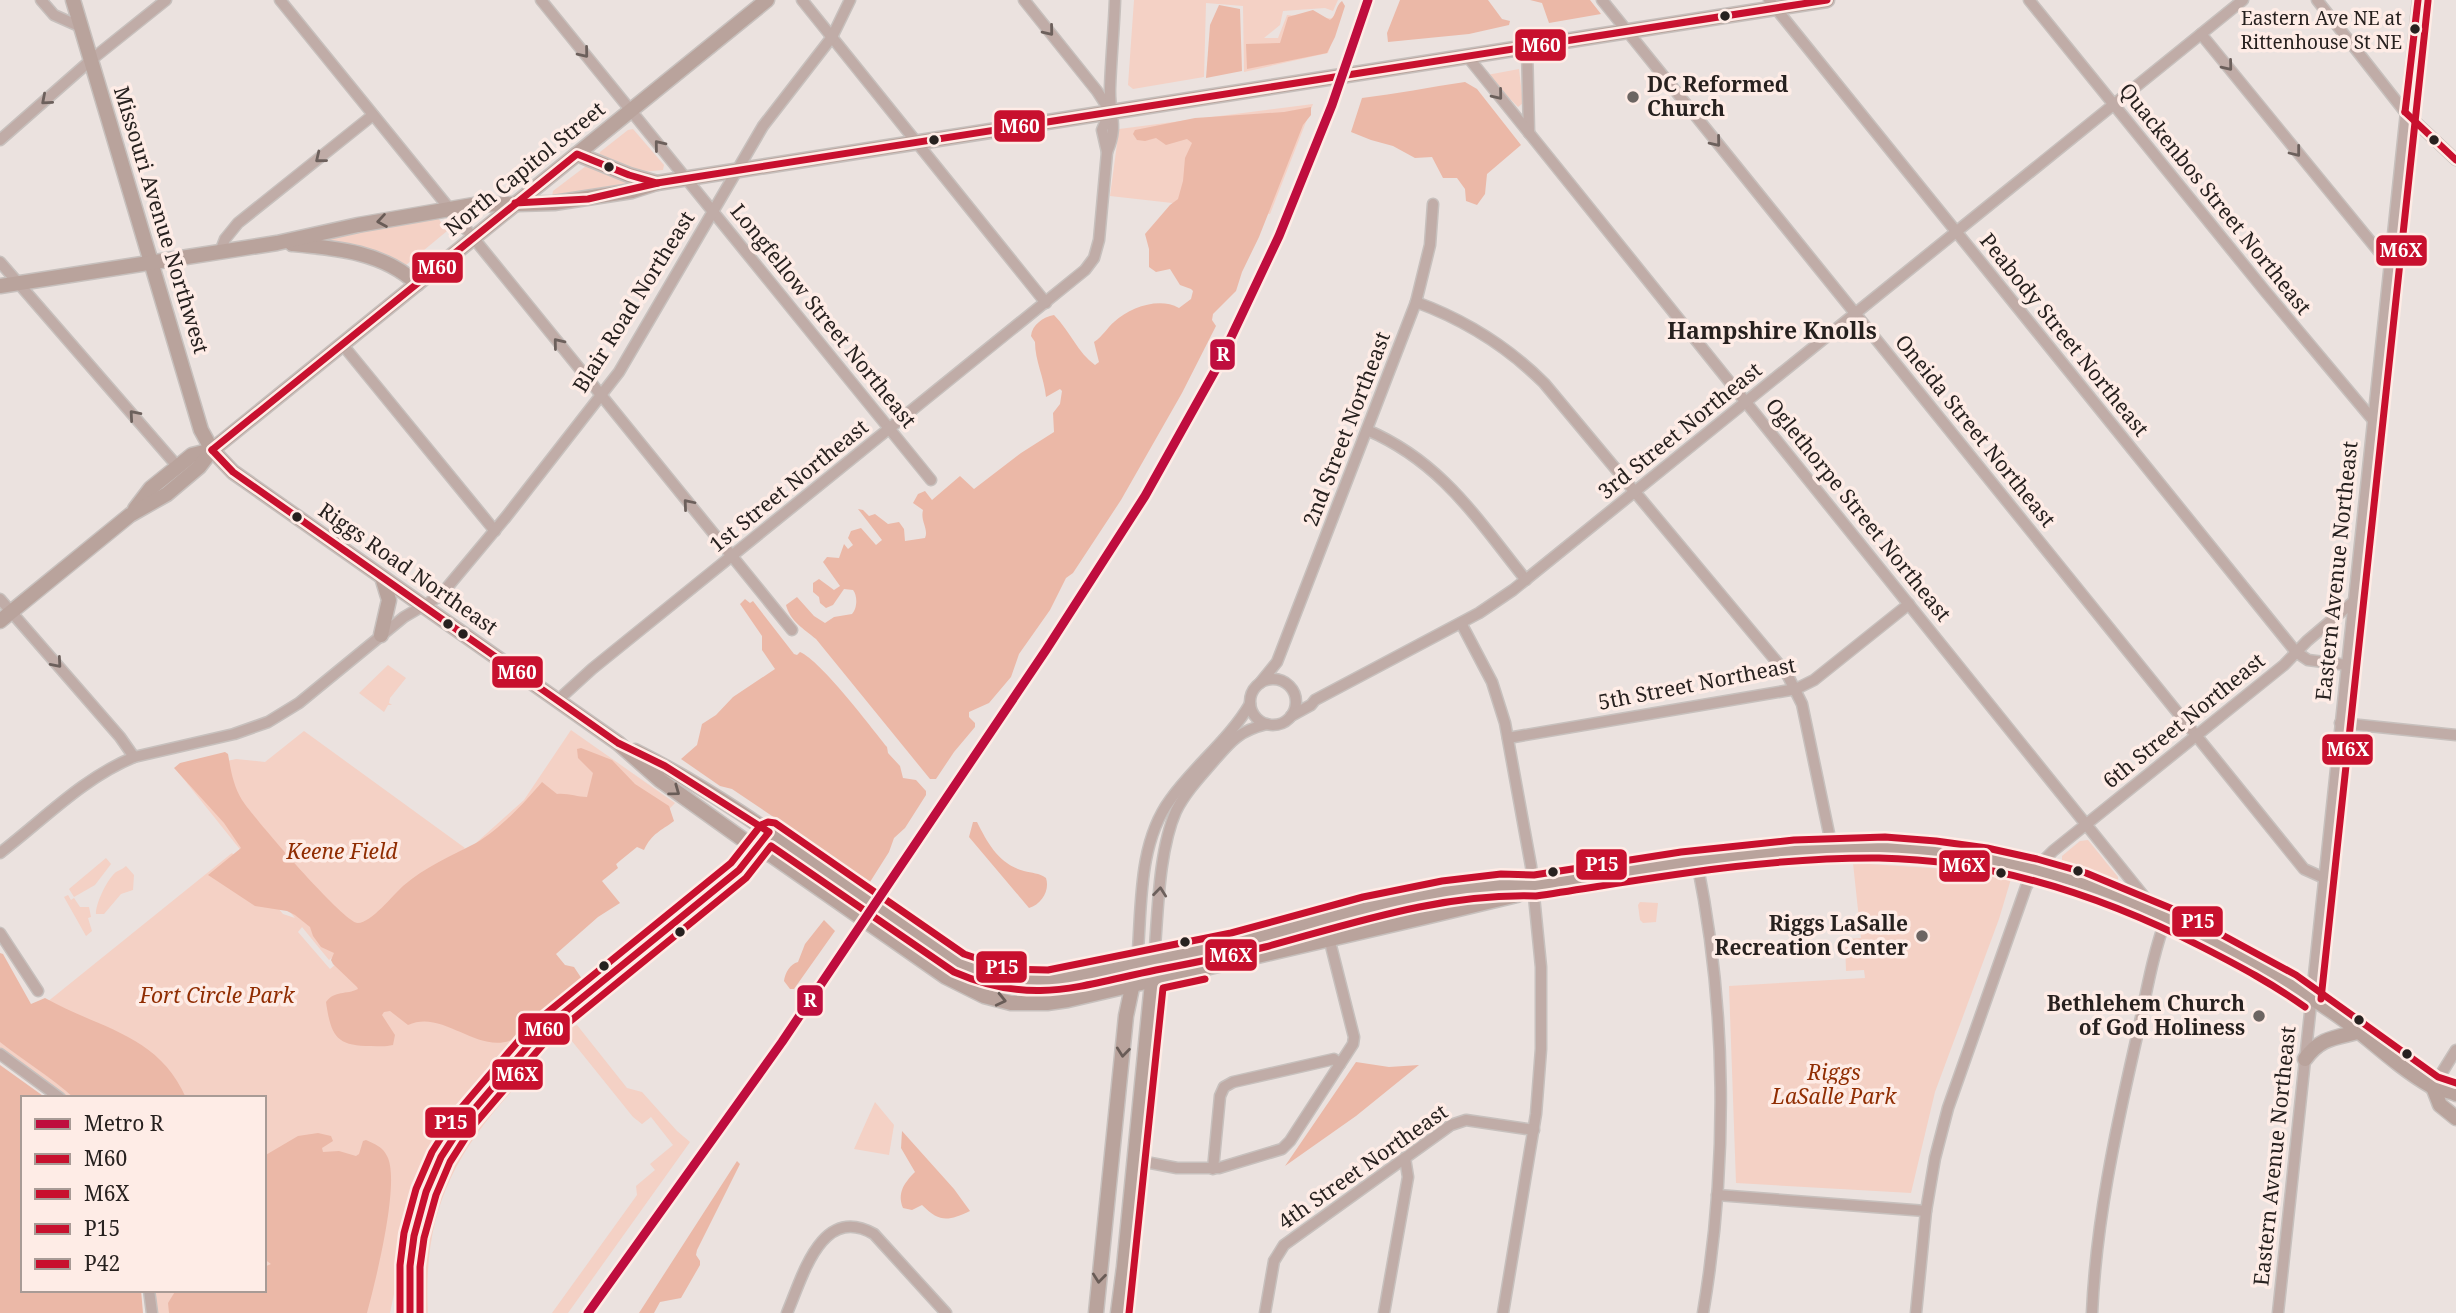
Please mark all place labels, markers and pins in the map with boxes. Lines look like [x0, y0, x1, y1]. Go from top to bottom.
place label: Eastern Ave NE at Rittenhouse St NE [2241, 5, 2402, 55]
unlabelled marker [1718, 9, 1732, 23]
marker: Eastern Ave NE at Rittenhouse St NE [2408, 22, 2422, 36]
place label: DC Reformed Church [1647, 70, 1789, 122]
marker: DC Reformed Church [1625, 89, 1641, 105]
unlabelled marker [927, 133, 941, 147]
unlabelled marker [2427, 133, 2441, 147]
unlabelled marker [602, 160, 616, 174]
unlabelled marker [290, 510, 304, 524]
unlabelled marker [441, 617, 455, 631]
unlabelled marker [456, 627, 470, 641]
unlabelled marker [2071, 864, 2085, 878]
unlabelled marker [1546, 865, 1560, 879]
unlabelled marker [1994, 866, 2008, 880]
place label: Riggs LaSalle Recreation Center [1715, 909, 1908, 961]
unlabelled marker [673, 925, 687, 939]
marker: Riggs LaSalle Recreation Center [1914, 928, 1930, 944]
unlabelled marker [1178, 935, 1192, 949]
unlabelled marker [597, 959, 611, 973]
place label: Bethlehem Church of God Holiness [2047, 989, 2245, 1041]
marker: Bethlehem Church of God Holiness [2251, 1008, 2267, 1024]
unlabelled marker [2352, 1013, 2366, 1027]
unlabelled marker [2400, 1047, 2414, 1061]

